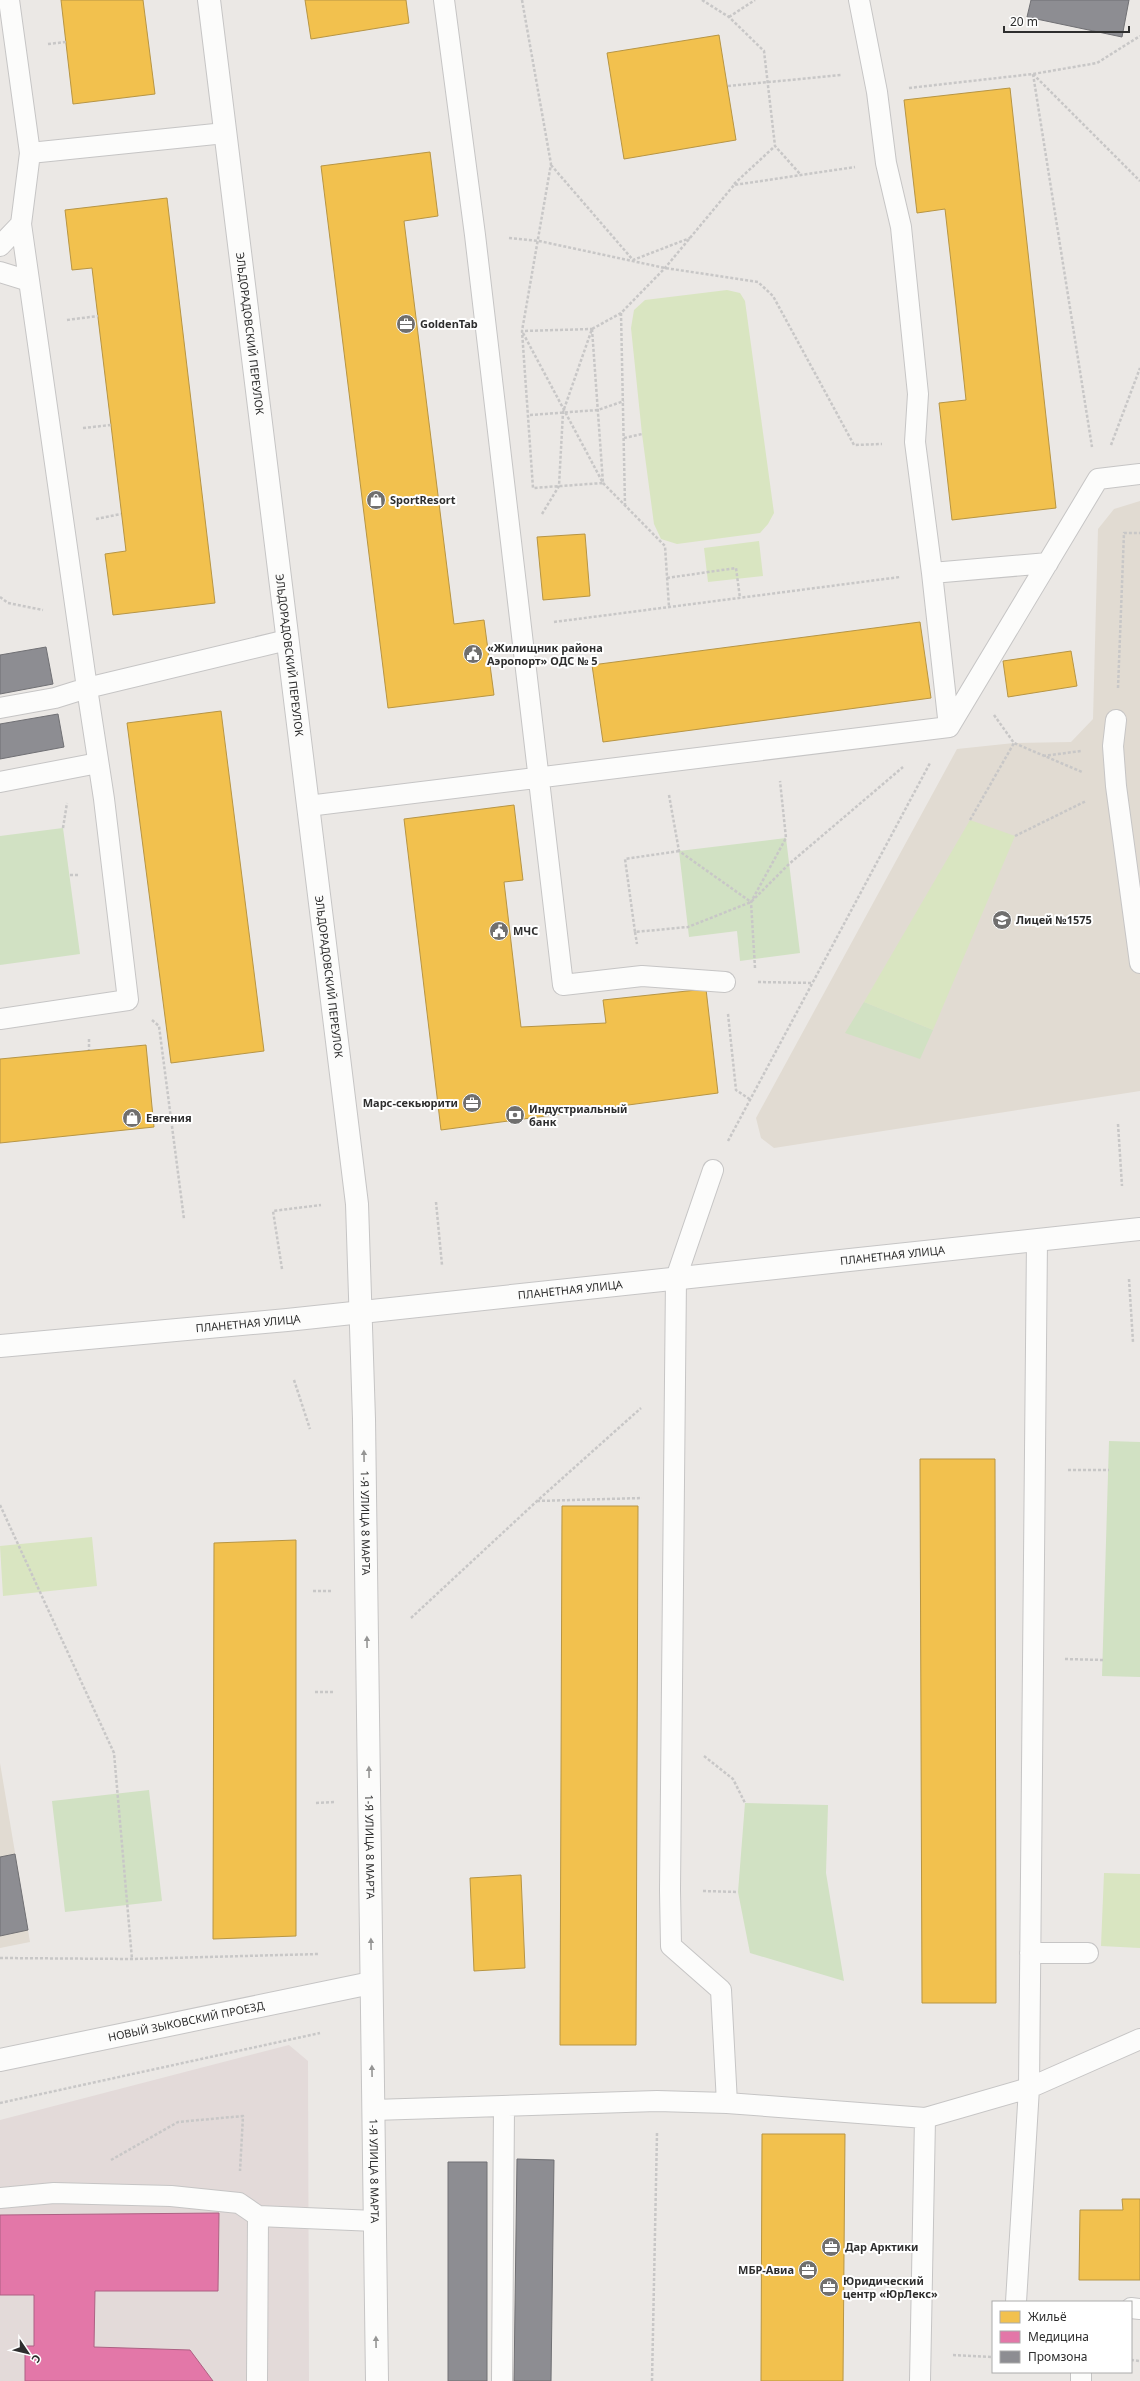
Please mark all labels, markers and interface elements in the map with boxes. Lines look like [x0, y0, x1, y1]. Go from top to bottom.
scale bar [1004, 8, 1129, 34]
text: 20 m [1010, 13, 1038, 30]
street label: ЭЛЬДОРАДОВСКИЙ ПЕРЕУЛОК [233, 251, 268, 416]
office icon: GoldenTab [395, 313, 417, 335]
place label: GoldenTab [420, 316, 478, 331]
shop icon: SportResort [365, 489, 387, 511]
place label: SportResort [390, 492, 456, 507]
street label: ЭЛЬДОРАДОВСКИЙ ПЕРЕУЛОК [273, 573, 307, 737]
place label: «Жилищник района Аэропорт» ОДС № 5 [487, 640, 603, 668]
public building icon: «Жилищник района Аэропорт» ОДС № 5 [462, 643, 484, 665]
street label: ЭЛЬДОРАДОВСКИЙ ПЕРЕУЛОК [312, 894, 347, 1059]
school or university icon: Лицей №1575 [991, 909, 1013, 931]
place label: Лицей №1575 [1016, 912, 1092, 927]
public building icon: МЧС [488, 920, 510, 942]
place label: МЧС [513, 923, 538, 938]
office icon: Марс-секьюрити [461, 1092, 483, 1114]
place label: Марс-секьюрити [363, 1095, 458, 1110]
place label: Индустриальный банк [529, 1101, 628, 1129]
bank icon: Индустриальный банк [504, 1104, 526, 1126]
shop icon: Евгения [121, 1107, 143, 1129]
place label: Евгения [146, 1110, 192, 1125]
street label: ПЛАНЕТНАЯ УЛИЦА [839, 1242, 946, 1268]
street label: ПЛАНЕТНАЯ УЛИЦА [517, 1276, 624, 1302]
street label: ПЛАНЕТНАЯ УЛИЦА [195, 1311, 302, 1335]
one-way arrow [361, 1449, 367, 1462]
street label: 1-Я УЛИЦА 8 МАРТА [358, 1470, 374, 1576]
one-way arrow [363, 1636, 370, 1648]
one-way arrow [365, 1766, 372, 1778]
street label: 1-Я УЛИЦА 8 МАРТА [362, 1794, 379, 1900]
one-way arrow [368, 1937, 374, 1950]
street label: НОВЫЙ ЗЫКОВСКИЙ ПРОЕЗД [106, 1997, 265, 2044]
one-way arrow [369, 2065, 376, 2077]
street label: 1-Я УЛИЦА 8 МАРТА [366, 2118, 383, 2224]
office icon: Дар Арктики [820, 2236, 842, 2258]
place label: Дар Арктики [845, 2239, 918, 2254]
office icon: МБР-Авиа [797, 2259, 819, 2281]
place label: МБР-Авиа [738, 2262, 794, 2277]
place label: Юридический центр «ЮрЛекс» [843, 2273, 938, 2301]
office icon: Юридический центр «ЮрЛекс» [818, 2276, 840, 2298]
legend [992, 2301, 1132, 2373]
text: Жильё [1028, 2308, 1067, 2325]
text: Медицина [1028, 2328, 1089, 2345]
north arrow [8, 2333, 48, 2373]
one-way arrow [373, 2335, 379, 2348]
text: Промзона [1028, 2348, 1087, 2365]
text: С [28, 2352, 45, 2366]

